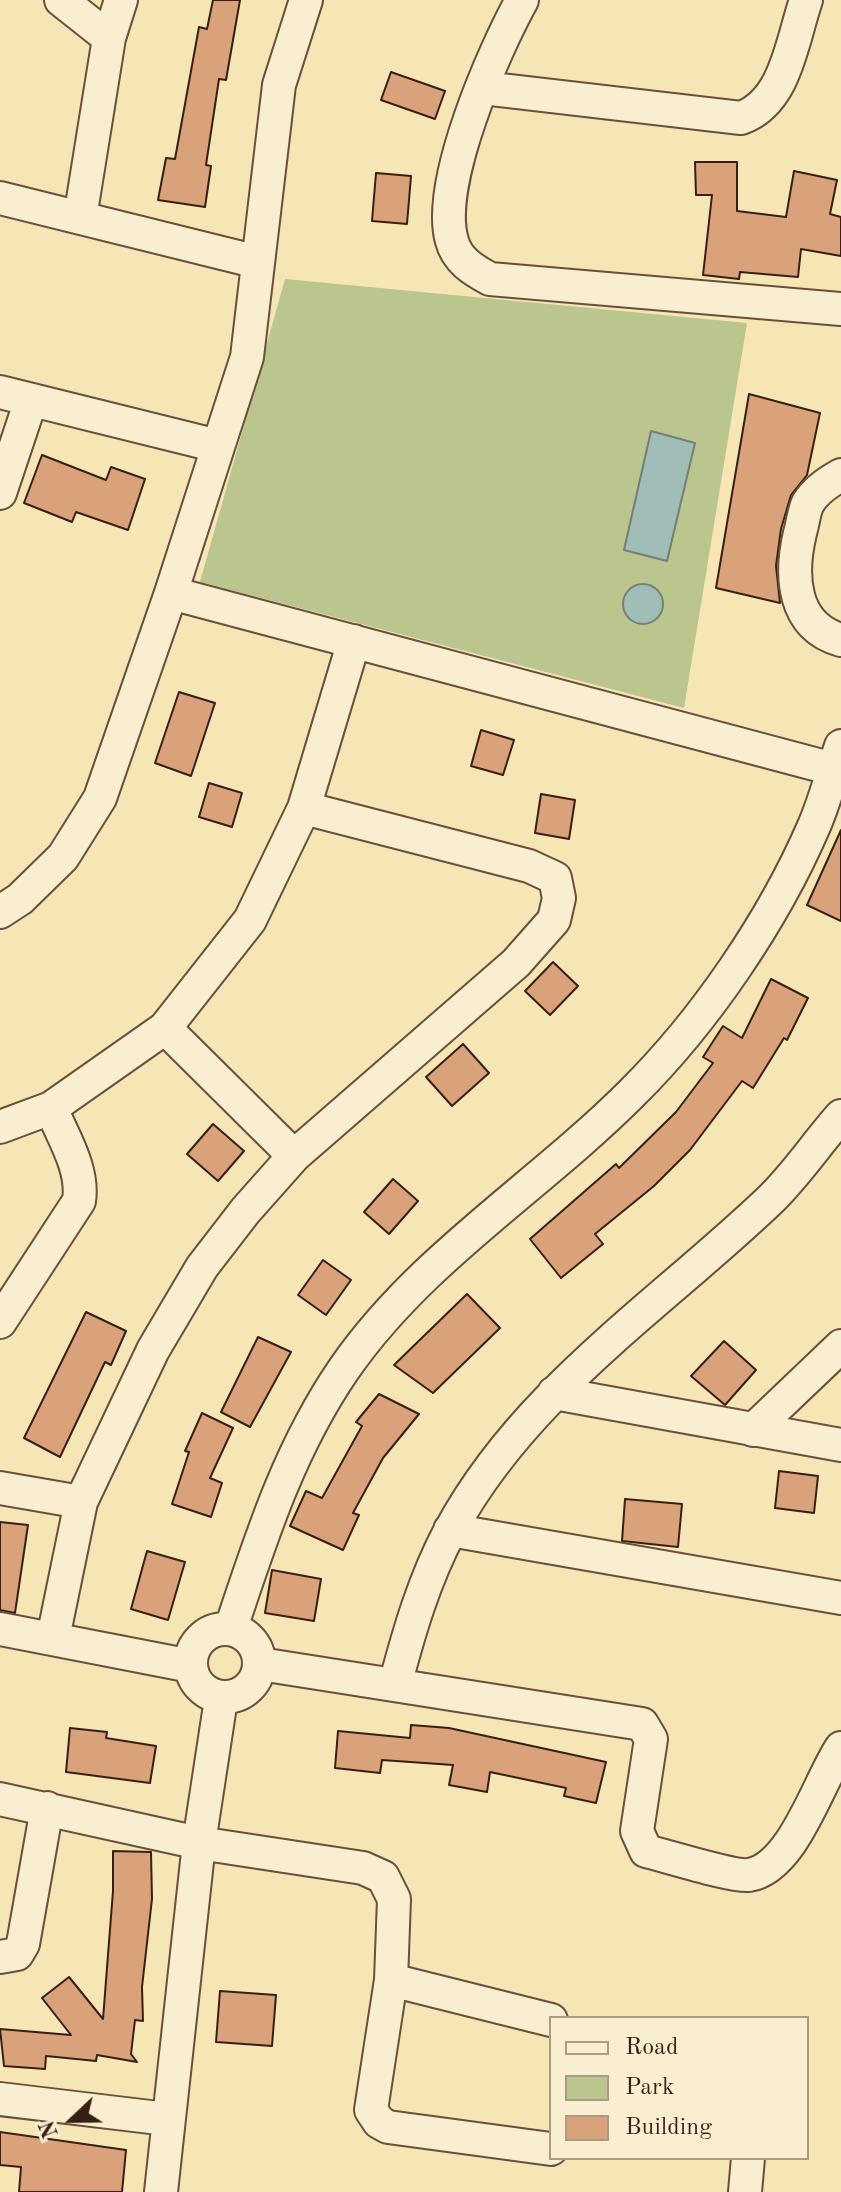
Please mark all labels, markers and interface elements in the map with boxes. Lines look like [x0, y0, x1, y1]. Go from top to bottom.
legend [549, 2016, 809, 2160]
text: Road [625, 2036, 678, 2060]
text: Park [625, 2076, 674, 2100]
north arrow [32, 2080, 112, 2160]
text: Building [625, 2116, 712, 2140]
text: N [36, 2117, 63, 2141]

